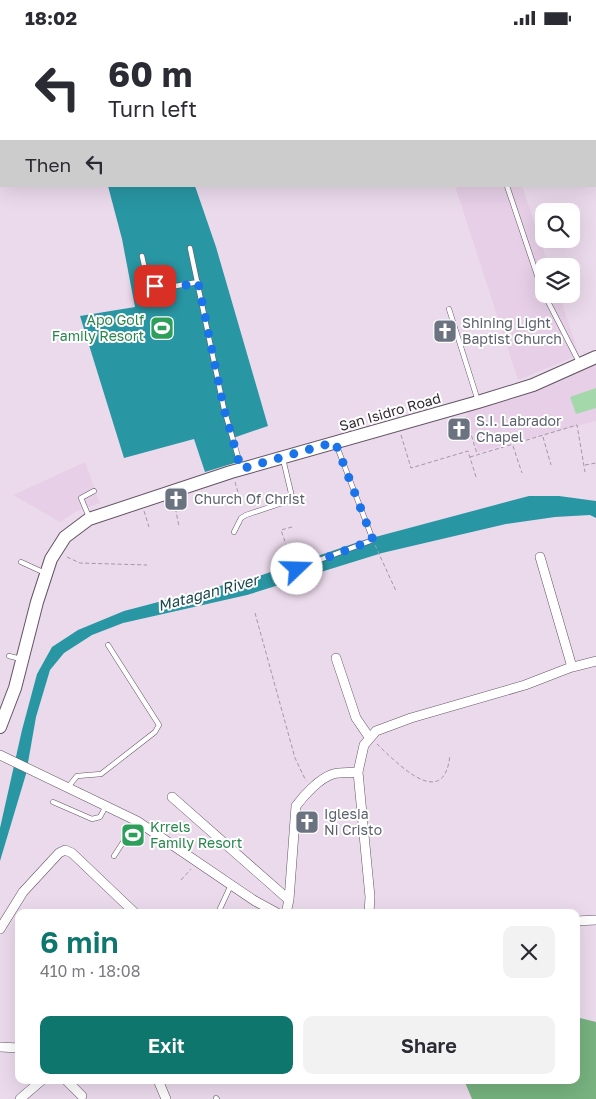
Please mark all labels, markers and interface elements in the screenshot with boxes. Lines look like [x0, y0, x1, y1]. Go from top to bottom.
text: 18:02 [25, 6, 77, 29]
text: 60 m [108, 53, 192, 95]
icon: left [25, 55, 90, 120]
text: Turn left [108, 95, 197, 122]
icon: left [81, 150, 109, 178]
text: Then [25, 153, 71, 176]
map controls [535, 203, 580, 303]
button: search [535, 203, 580, 248]
button: layers [535, 258, 580, 303]
pin [134, 265, 176, 307]
icon: arrive [141, 272, 169, 300]
place label: Apo Golf Family Resort [52, 311, 144, 344]
place label: Shining Light Baptist Church [462, 314, 562, 347]
sports icon: Apo Golf Family Resort [149, 315, 175, 341]
church icon: Shining Light Baptist Church [432, 318, 458, 344]
street label: San Isidro Road [337, 389, 443, 434]
place label: S.I. Labrador Chapel [476, 412, 562, 445]
church icon: S.I. Labrador Chapel [446, 416, 472, 442]
church icon: Church Of Christ [163, 486, 189, 512]
place label: Church Of Christ [194, 490, 305, 507]
position arrow [270, 542, 322, 594]
water label: Matagan River [156, 569, 262, 615]
place label: Iglesia Ni Cristo [324, 805, 382, 838]
church icon: Iglesia Ni Cristo [294, 809, 320, 835]
place label: Krrels Family Resort [150, 818, 242, 851]
sports icon: Krrels Family Resort [120, 822, 146, 848]
text: 6 min [40, 924, 119, 960]
button: close [503, 926, 555, 978]
text: 410 m · 18:08 [40, 961, 140, 981]
button: Exit [40, 1016, 293, 1074]
button: Share [303, 1016, 555, 1074]

